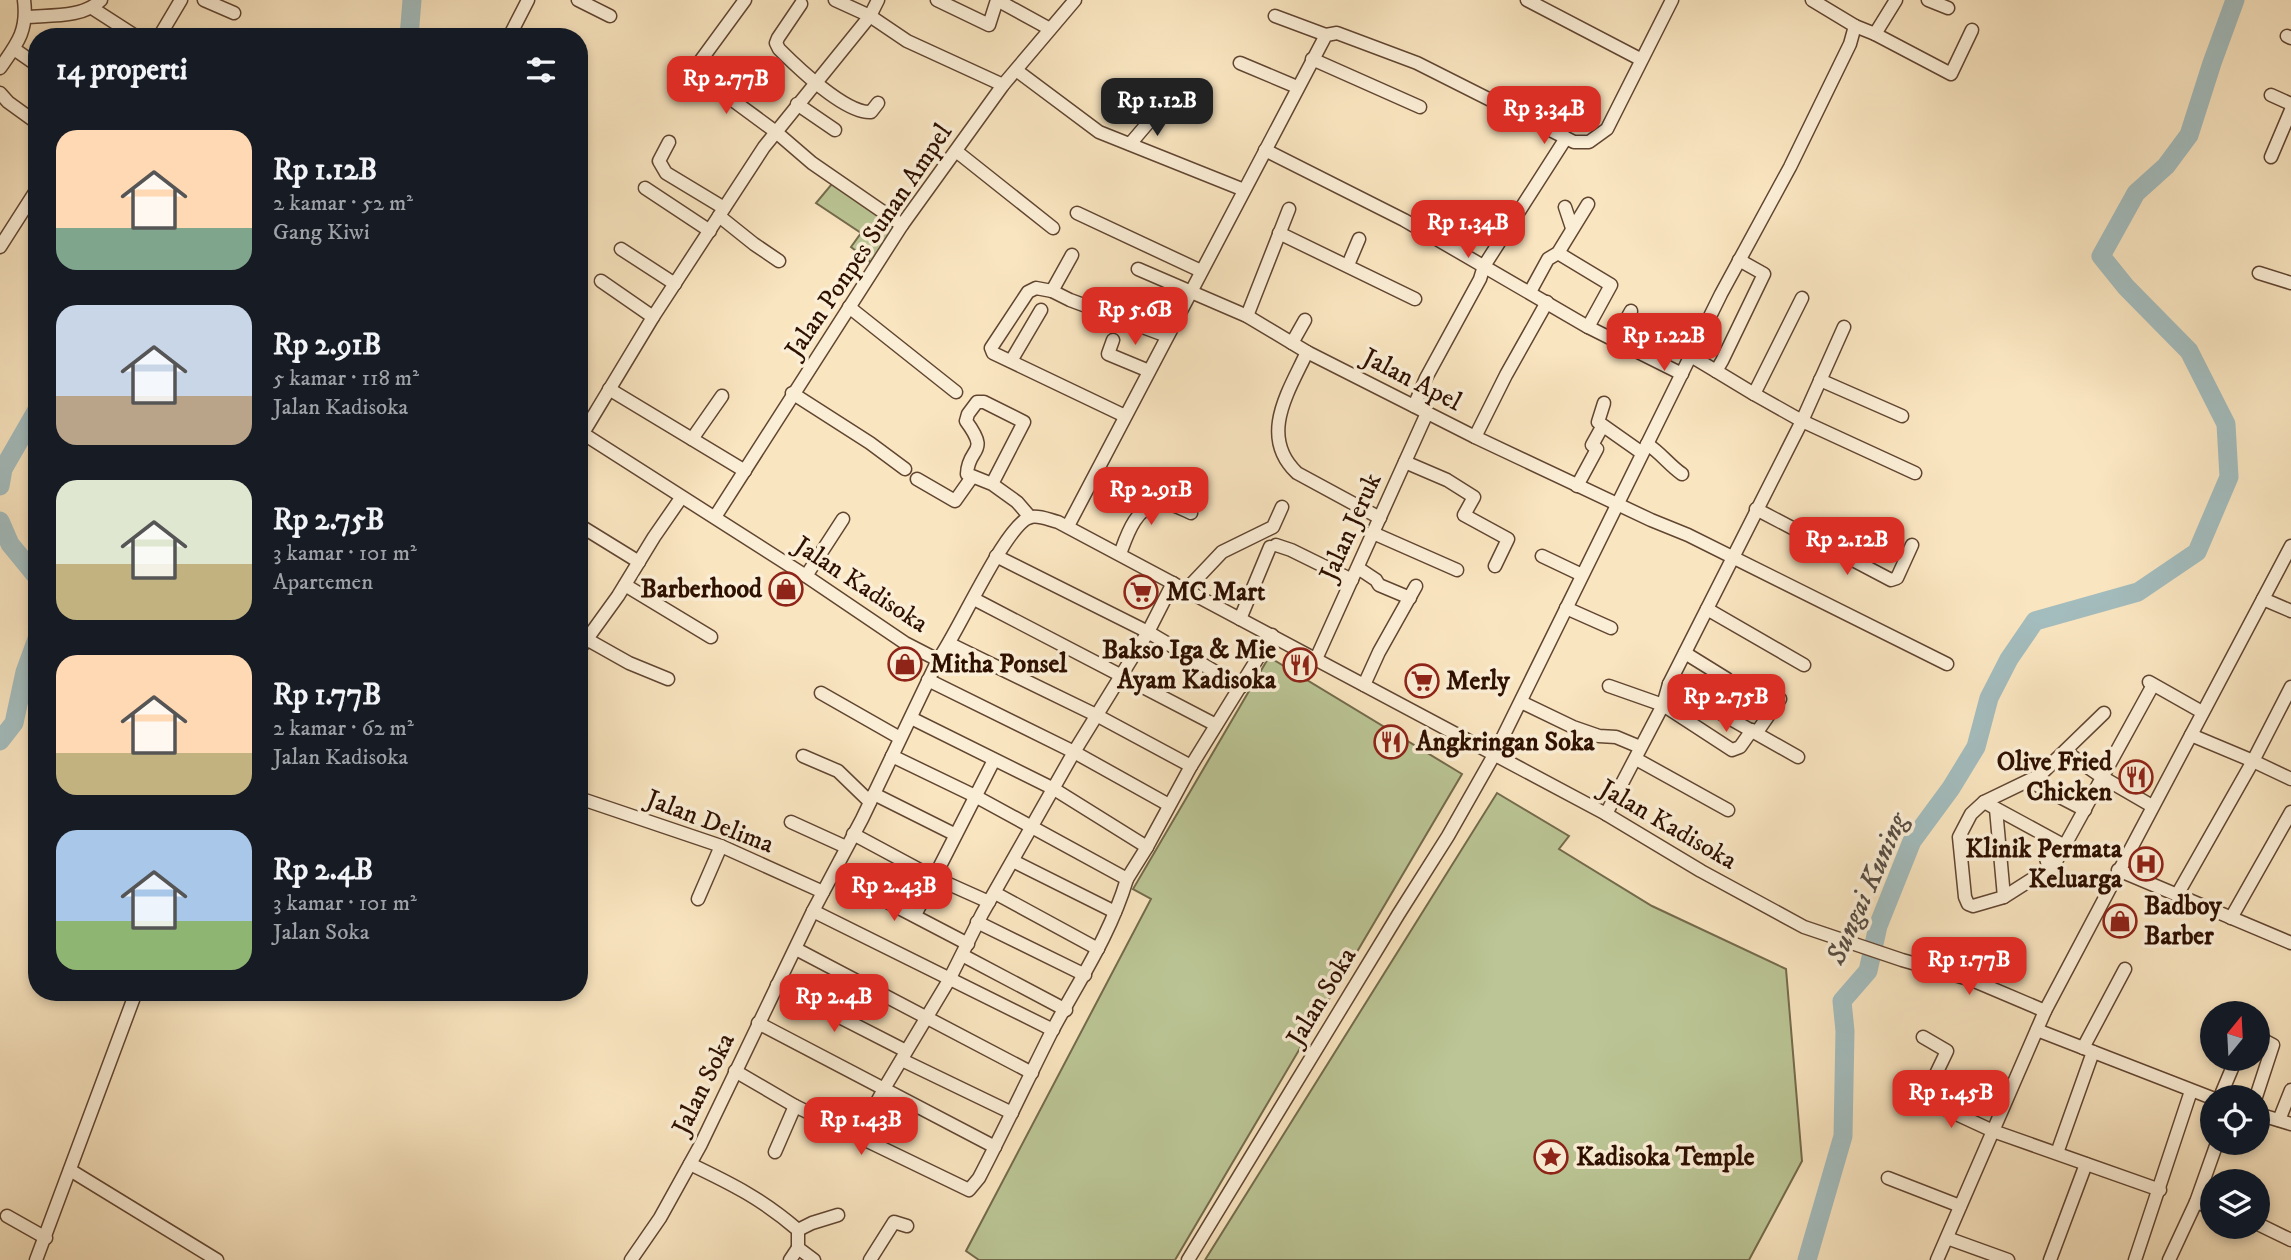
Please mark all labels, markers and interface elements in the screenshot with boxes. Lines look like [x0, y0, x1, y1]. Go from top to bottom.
icon: filters [522, 51, 560, 89]
text: 14 properti [56, 52, 187, 89]
pin: Rp 2.77B [654, 57, 798, 116]
text: Rp 2.77B [683, 64, 769, 93]
pin: Rp 1.12B [1085, 78, 1229, 138]
text: Rp 1.12B [1117, 86, 1197, 115]
pin: Rp 3.34B [1472, 86, 1616, 146]
text: Rp 3.34B [1503, 94, 1585, 123]
street label: Jalan Ponpes Sunan Ampel [777, 117, 960, 366]
text: Rp 1.12B [273, 152, 377, 189]
icon: home [112, 158, 196, 242]
text: 2 kamar · 52 m² [273, 189, 413, 218]
pin: Rp 1.34B [1396, 201, 1540, 260]
text: Rp 1.34B [1427, 208, 1509, 237]
text: Gang Kiwi [273, 218, 370, 247]
pin: Rp 5.6B [1070, 288, 1200, 347]
text: Rp 5.6B [1098, 295, 1172, 324]
pin: Rp 1.22B [1592, 314, 1736, 373]
text: Rp 1.22B [1623, 321, 1705, 350]
text: Rp 2.91B [273, 327, 382, 364]
icon: home [112, 333, 196, 417]
street label: Jalan Apel [1355, 340, 1467, 419]
text: 5 kamar · 118 m² [273, 364, 419, 393]
text: Jalan Kadisoka [273, 393, 408, 422]
pin: Rp 2.91B [1079, 468, 1223, 527]
street label: Jalan Jeruk [1312, 468, 1389, 588]
text: Rp 2.91B [1109, 475, 1193, 504]
text: Rp 2.75B [273, 502, 385, 539]
icon: home [112, 508, 196, 592]
pin: Rp 2.12B [1775, 518, 1919, 577]
text: Rp 2.12B [1805, 525, 1889, 554]
street label: Jalan Kadisoka [786, 528, 934, 641]
text: 3 kamar · 101 m² [273, 539, 417, 568]
text: Apartemen [273, 568, 373, 597]
shop icon: Barberhood [767, 570, 805, 608]
place label: Barberhood [641, 573, 763, 606]
supermarket icon: MC Mart [1122, 573, 1160, 611]
place label: MC Mart [1166, 576, 1266, 609]
place label: Bakso Iga & Mie Ayam Kadisoka [1102, 634, 1277, 697]
shop icon: Mitha Ponsel [886, 645, 924, 683]
restaurant icon: Bakso Iga & Mie Ayam Kadisoka [1281, 646, 1319, 684]
place label: Mitha Ponsel [930, 648, 1068, 681]
supermarket icon: Merly [1403, 662, 1441, 700]
place label: Merly [1446, 665, 1510, 698]
pin: Rp 2.75B [1654, 674, 1798, 734]
text: Rp 1.77B [273, 677, 381, 714]
text: Rp 2.75B [1683, 682, 1769, 711]
icon: home [112, 683, 196, 767]
text: 2 kamar · 62 m² [273, 714, 414, 743]
restaurant icon: Angkringan Soka [1372, 723, 1410, 761]
place label: Angkringan Soka [1415, 726, 1596, 759]
text: Jalan Kadisoka [273, 743, 408, 772]
place label: Olive Fried Chicken [1997, 746, 2113, 809]
restaurant icon: Olive Fried Chicken [2117, 758, 2155, 796]
street label: Jalan Kadisoka [1592, 771, 1743, 878]
street label: Jalan Delima [640, 782, 779, 861]
water label: Sungai Kuning [1818, 806, 1917, 971]
place label: Klinik Permata Keluarga [1965, 833, 2123, 896]
hospital icon: Klinik Permata Keluarga [2127, 845, 2165, 883]
text: Rp 2.4B [273, 852, 373, 889]
icon: home [112, 858, 196, 942]
pin: Rp 2.43B [822, 864, 966, 923]
text: Rp 2.43B [851, 871, 937, 900]
text: 3 kamar · 101 m² [273, 889, 417, 918]
place label: Badboy Barber [2144, 890, 2222, 953]
shop icon: Badboy Barber [2101, 902, 2139, 940]
text: Jalan Soka [273, 918, 369, 947]
pin: Rp 1.77B [1897, 937, 2041, 997]
street label: Jalan Soka [1279, 942, 1364, 1054]
text: Rp 1.77B [1927, 945, 2011, 974]
pin: Rp 2.4B [769, 974, 899, 1034]
text: Rp 2.4B [796, 982, 872, 1011]
north arrow [2200, 1001, 2270, 1071]
map controls [2200, 1001, 2270, 1239]
street label: Jalan Soka [664, 1028, 743, 1142]
pin: Rp 1.45B [1879, 1070, 2023, 1130]
text: Rp 1.45B [1909, 1078, 1993, 1107]
button: locate [2200, 1085, 2270, 1155]
pin: Rp 1.43B [789, 1098, 933, 1157]
text: Rp 1.43B [820, 1105, 902, 1134]
place icon: Kadisoka Temple [1532, 1138, 1570, 1176]
place label: Kadisoka Temple [1576, 1141, 1755, 1174]
button: layers [2200, 1169, 2270, 1239]

